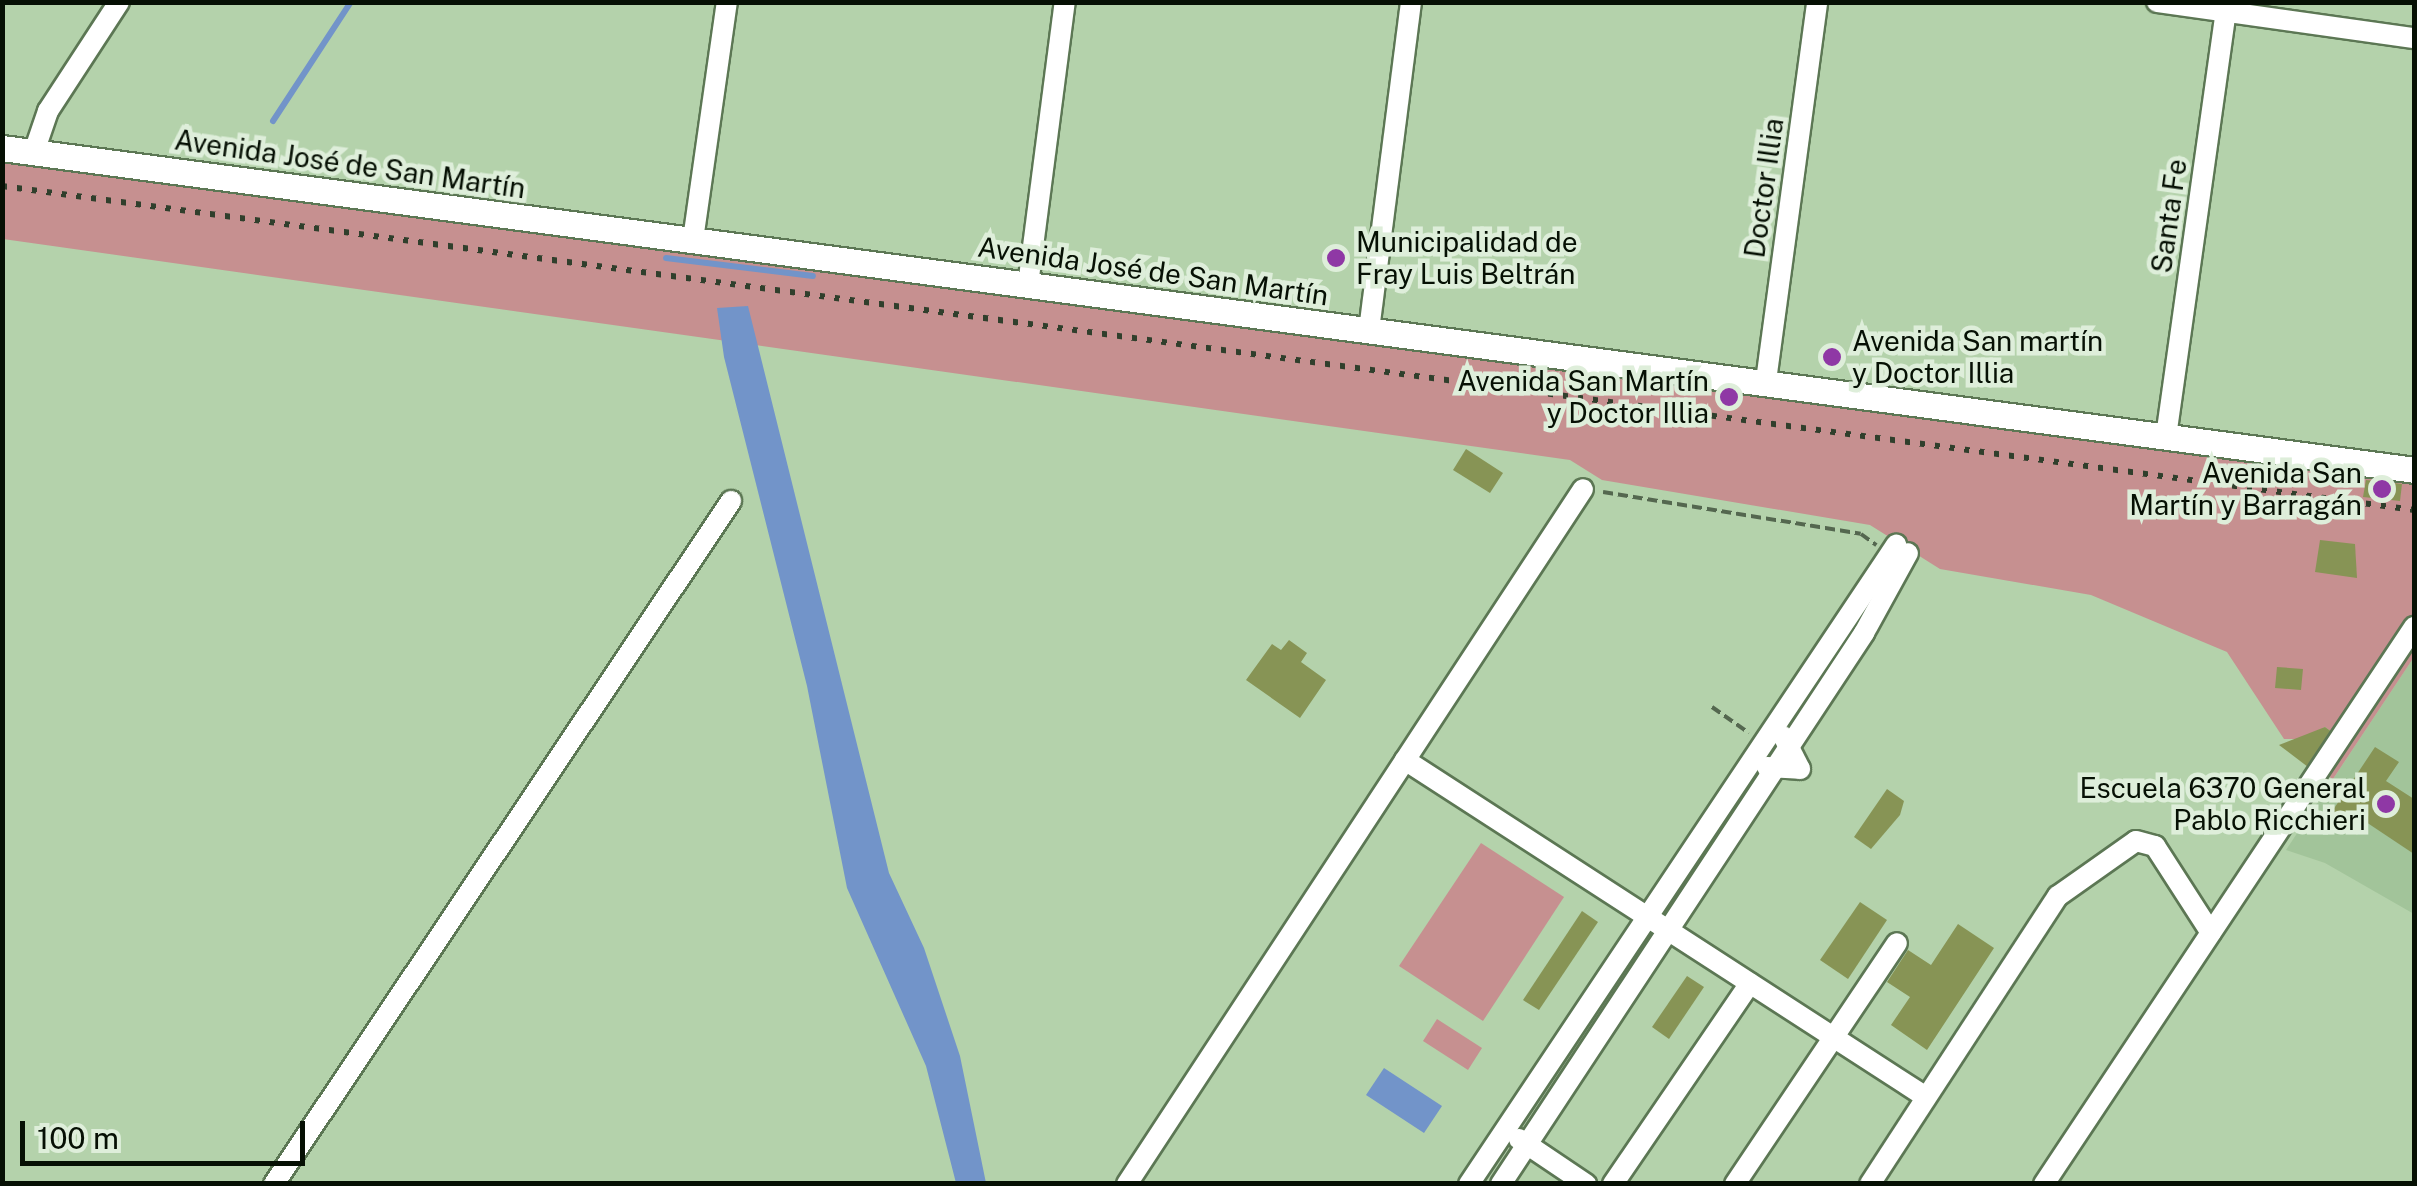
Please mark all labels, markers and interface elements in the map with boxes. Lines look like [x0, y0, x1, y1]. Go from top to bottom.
street label: Doctor Illia [1738, 116, 1790, 260]
street label: Avenida José de San Martín [172, 123, 528, 205]
street label: Santa Fe [2144, 157, 2194, 275]
place label: Municipalidad de Fray Luis Beltrán [1356, 225, 1578, 291]
street label: Avenida José de San Martín [975, 230, 1331, 312]
marker: Municipalidad de Fray Luis Beltrán [1325, 247, 1347, 269]
place label: Avenida San martín y Doctor Illia [1852, 324, 2103, 390]
marker: Avenida San martín y Doctor Illia [1821, 346, 1843, 368]
place label: Avenida San Martín y Doctor Illia [1457, 364, 1709, 430]
marker: Avenida San Martín y Doctor Illia [1718, 386, 1740, 408]
place label: Avenida San Martín y Barragán [2129, 456, 2362, 522]
marker: Avenida San Martín y Barragán [2371, 478, 2393, 500]
place label: Escuela 6370 General Pablo Ricchieri [2079, 771, 2366, 837]
marker: Escuela 6370 General Pablo Ricchieri [2375, 793, 2397, 815]
scale bar [25, 1101, 310, 1163]
text: 100 m [37, 1120, 119, 1156]

